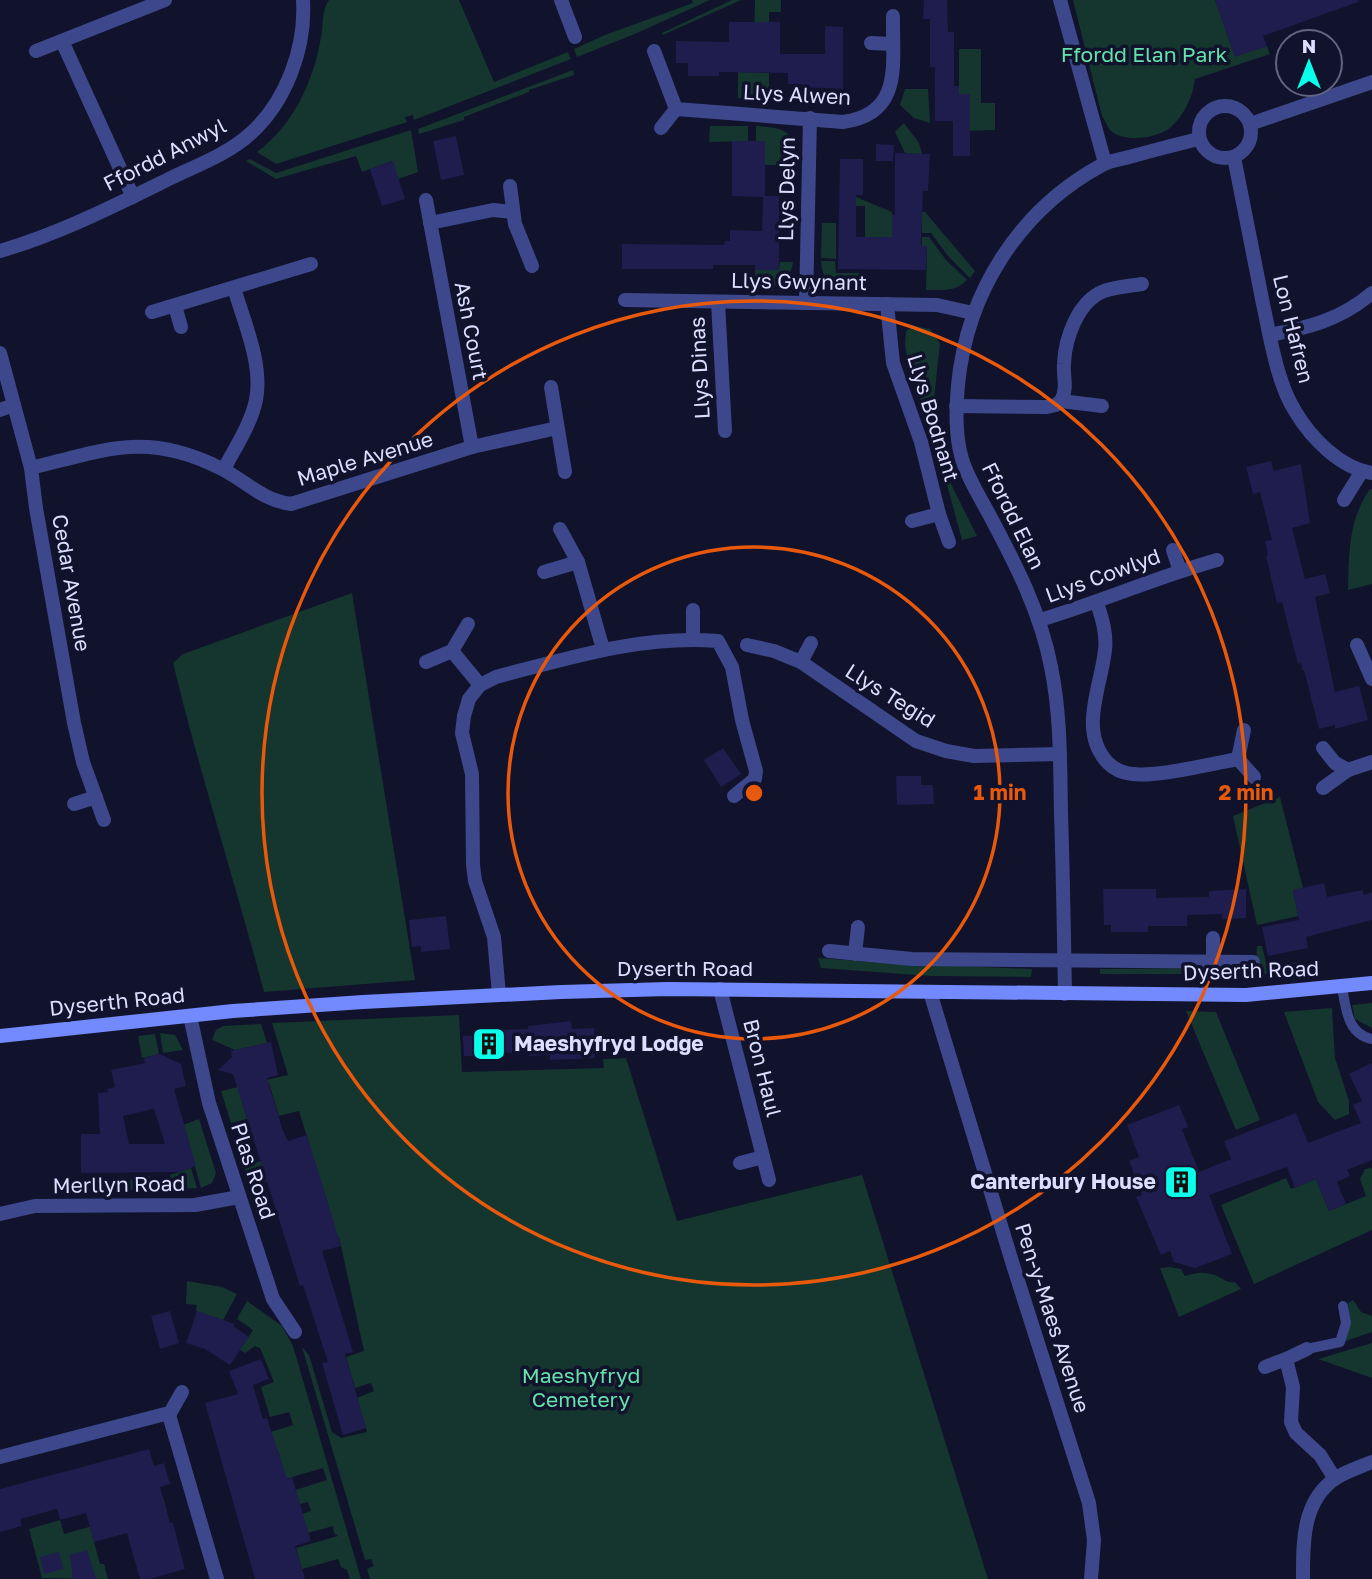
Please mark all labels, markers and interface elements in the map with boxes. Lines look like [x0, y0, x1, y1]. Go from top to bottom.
north arrow [1274, 28, 1344, 98]
text: N [1302, 34, 1316, 57]
park label: Ffordd Elan Park [1061, 41, 1227, 67]
street label: Llys Alwen [742, 78, 852, 110]
street label: Ffordd Anwyl [99, 112, 230, 196]
street label: Llys Delyn [772, 137, 800, 241]
street label: Llys Gwynant [731, 267, 867, 295]
street label: Lon Hafren [1268, 272, 1320, 386]
street label: Ash Court [450, 279, 494, 382]
street label: Llys Dinas [683, 316, 715, 420]
street label: Llys Bodnant [902, 351, 966, 484]
street label: Maple Avenue [294, 425, 436, 491]
street label: Ffordd Elan [977, 458, 1051, 573]
street label: Cedar Avenue [47, 512, 97, 653]
street label: Llys Cowlyd [1042, 542, 1164, 608]
street label: Llys Tegid [841, 657, 940, 733]
text: 1 min [974, 779, 1026, 805]
text: 2 min [1219, 779, 1273, 805]
centre of rings [742, 781, 766, 805]
street label: Dyserth Road [617, 955, 753, 981]
street label: Dyserth Road [1182, 955, 1320, 985]
street label: Dyserth Road [48, 981, 186, 1021]
street label: Bron Haul [738, 1016, 788, 1119]
building icon: Maeshyfryd Lodge [470, 1025, 508, 1063]
place label: Maeshyfryd Lodge [514, 1030, 704, 1056]
street label: Plas Road [226, 1119, 282, 1222]
building icon: Canterbury House [1162, 1163, 1200, 1201]
place label: Canterbury House [970, 1168, 1156, 1194]
street label: Merllyn Road [52, 1170, 186, 1198]
street label: Pen-y-Maes Avenue [1010, 1219, 1096, 1416]
park label: Maeshyfryd Cemetery [522, 1362, 640, 1412]

